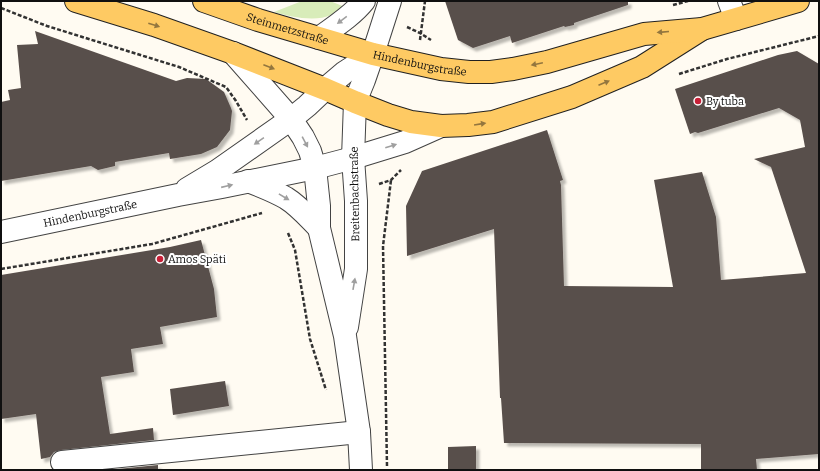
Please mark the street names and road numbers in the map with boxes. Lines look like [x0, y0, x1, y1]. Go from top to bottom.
street label: Steinmetzstraße [245, 10, 330, 47]
street label: Hindenburgstraße [372, 48, 467, 78]
street label: Breitenbachstraße [348, 146, 362, 242]
street label: Hindenburgstraße [42, 197, 138, 229]

